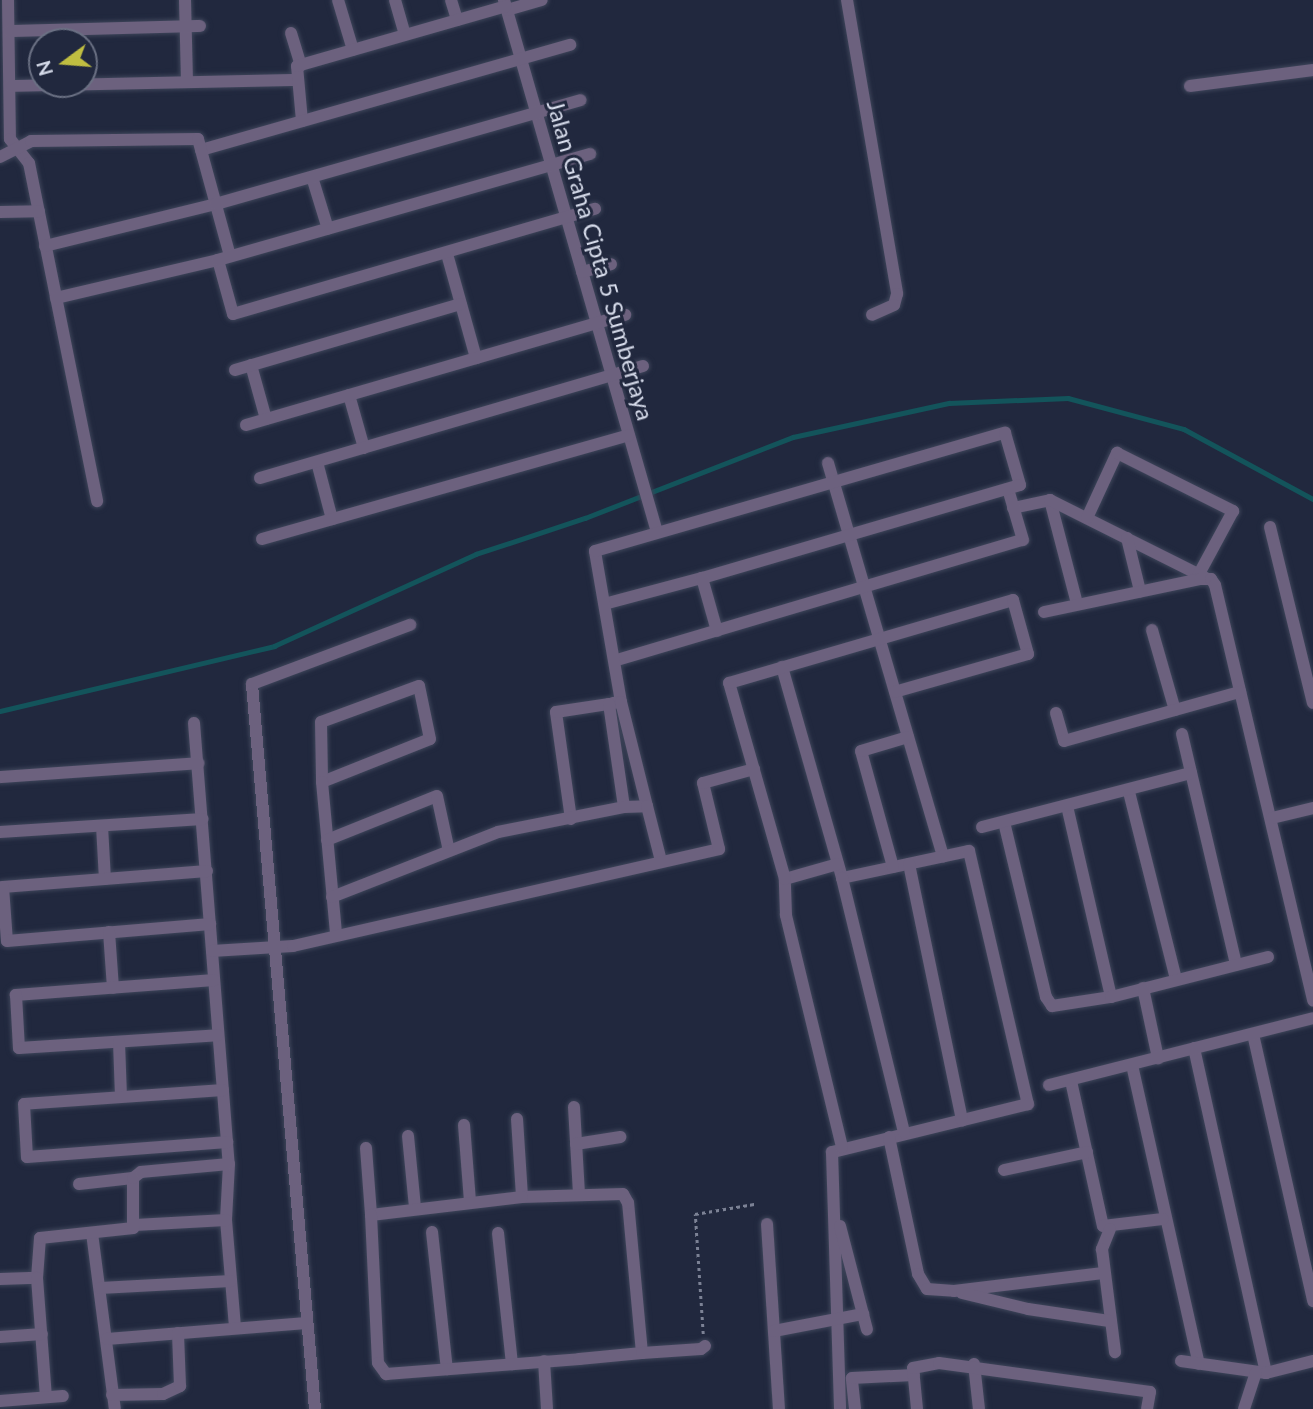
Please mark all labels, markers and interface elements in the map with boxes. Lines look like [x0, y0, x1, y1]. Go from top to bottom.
north arrow [28, 28, 98, 98]
text: N [31, 58, 57, 79]
street label: Jalan Graha Cipta 5 Sumberjaya [541, 96, 661, 424]

